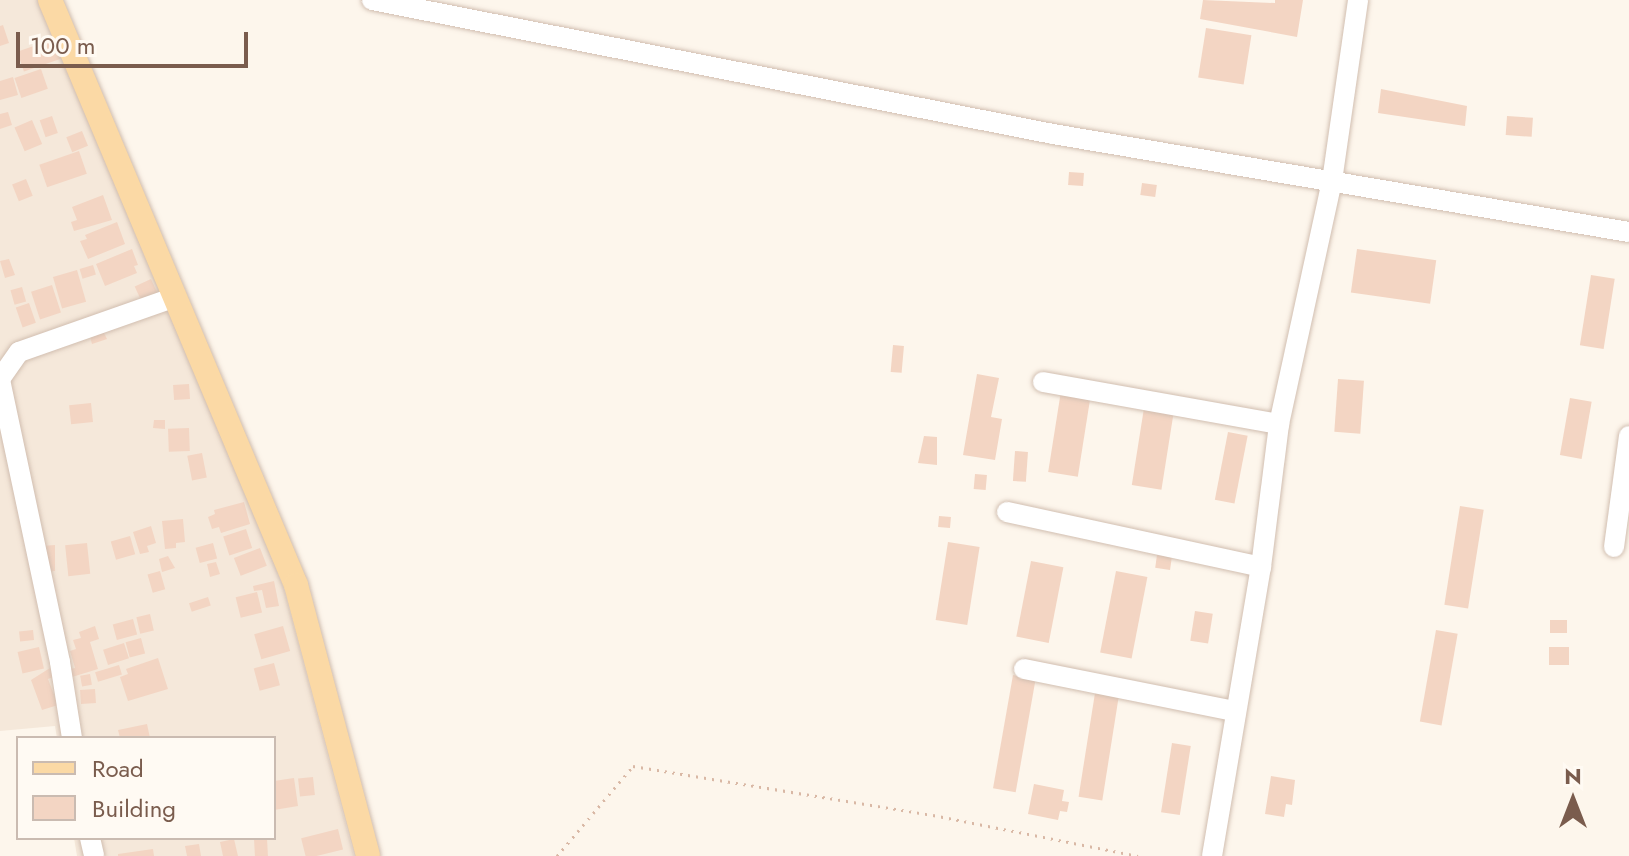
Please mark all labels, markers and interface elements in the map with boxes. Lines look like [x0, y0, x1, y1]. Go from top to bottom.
scale bar [20, 16, 252, 66]
text: 100 m [30, 28, 96, 63]
legend [16, 736, 276, 840]
text: Road [92, 751, 144, 786]
north arrow [1533, 760, 1613, 840]
text: N [1564, 760, 1582, 792]
text: Building [92, 791, 176, 826]

